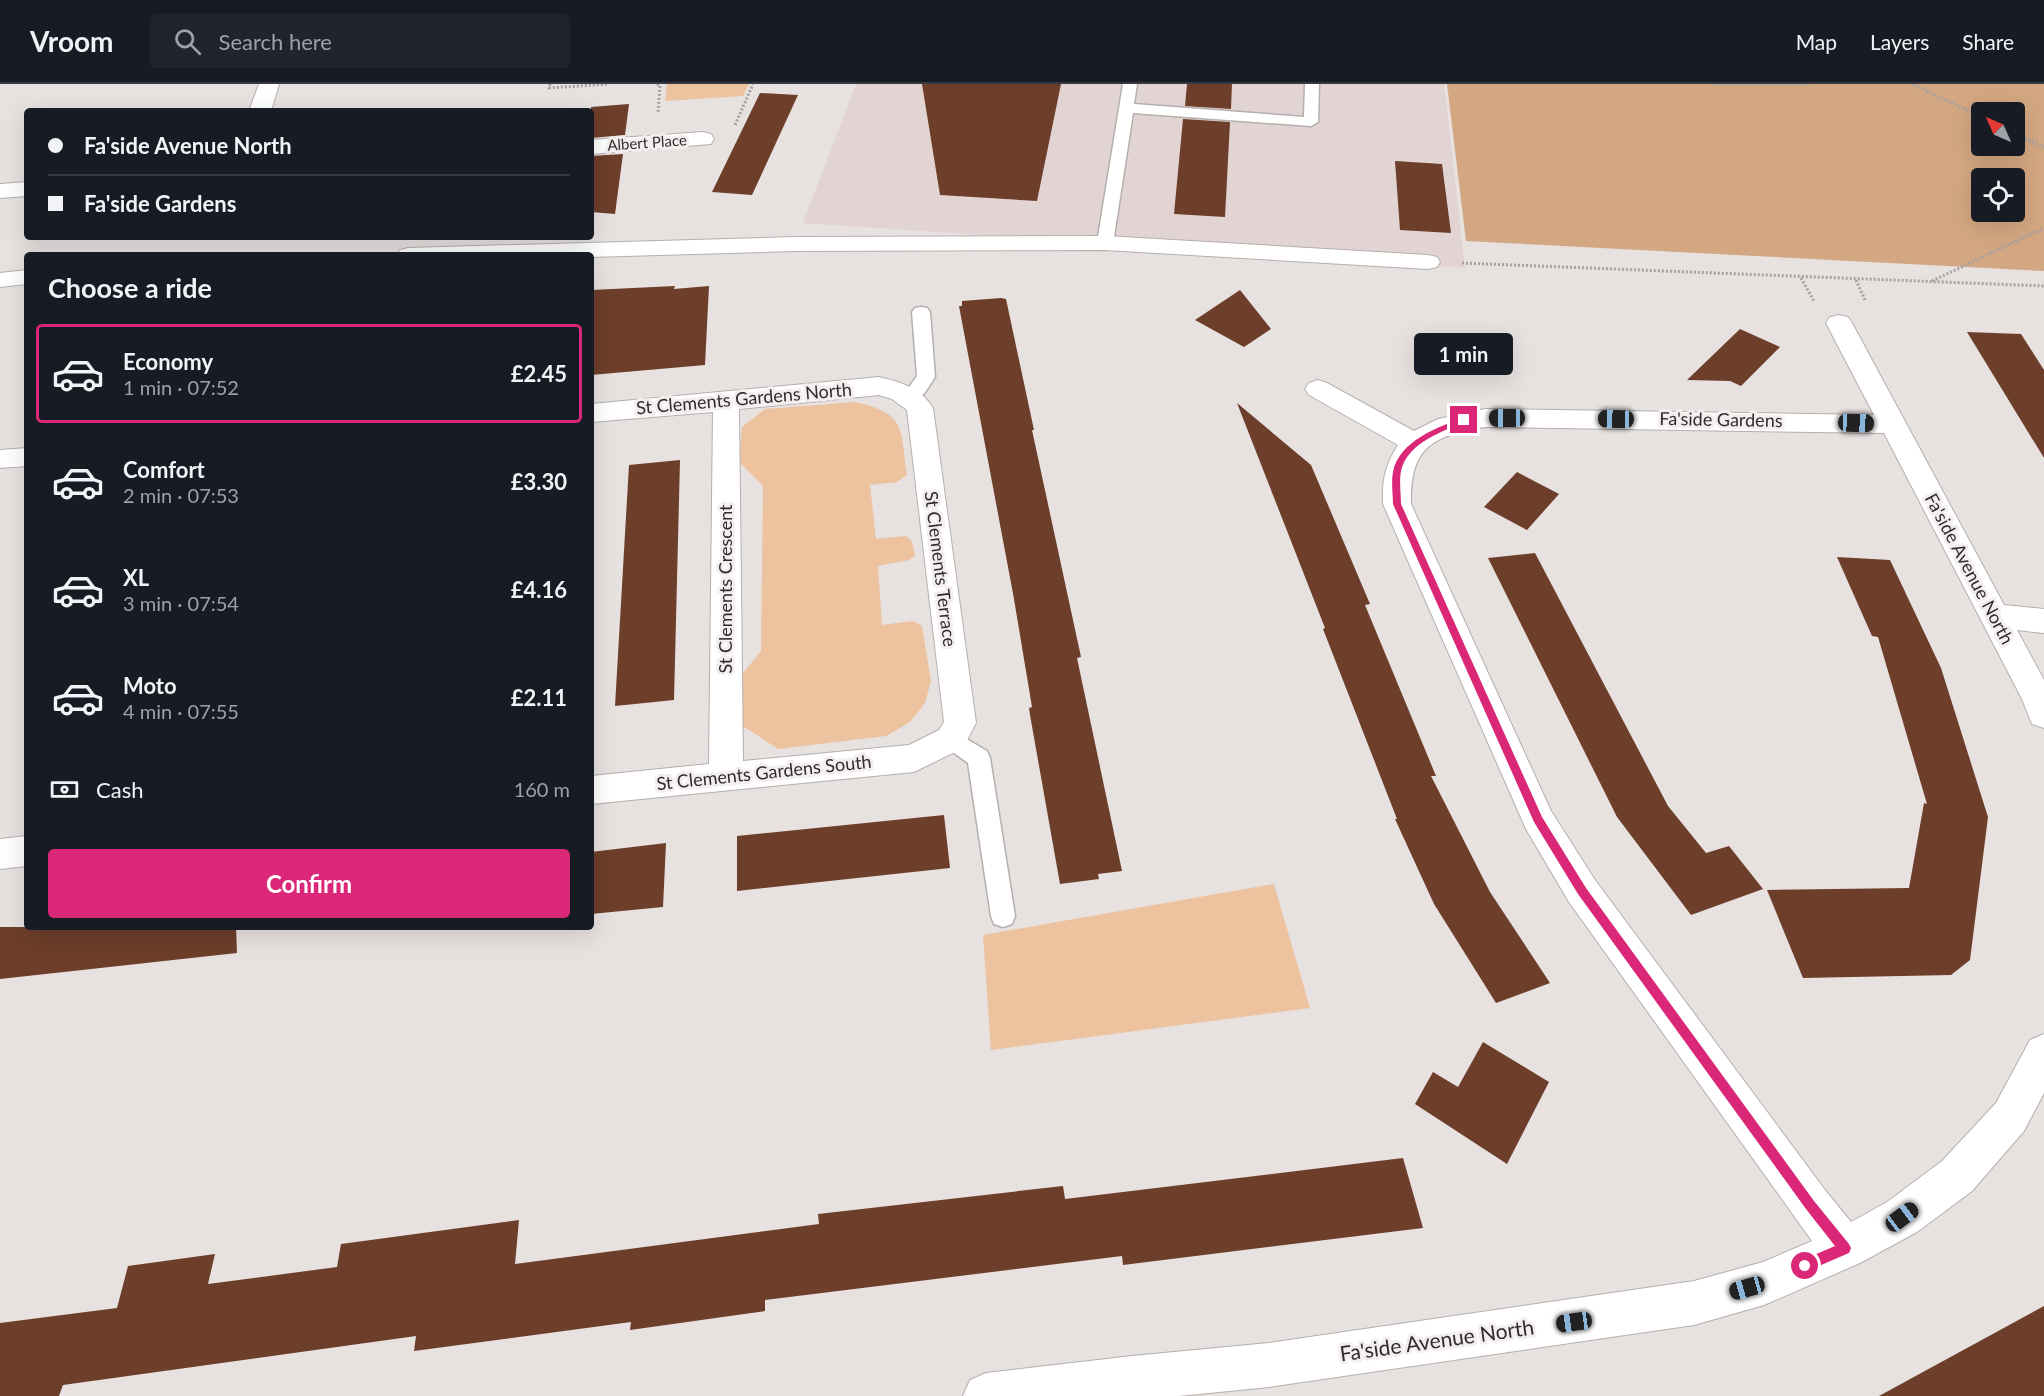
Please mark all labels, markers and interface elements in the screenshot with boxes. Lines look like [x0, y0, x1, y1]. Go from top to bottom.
search box [150, 14, 570, 68]
text: Vroom [30, 24, 114, 58]
icon: search [171, 25, 204, 58]
text: Search here [219, 28, 332, 55]
text: Map [1796, 29, 1837, 54]
text: Layers [1870, 29, 1929, 54]
text: Share [1962, 29, 2014, 54]
north arrow [1971, 102, 2025, 156]
map controls [1971, 102, 2025, 222]
street label: Albert Place [607, 130, 687, 154]
text: Fa'side Avenue North [84, 132, 292, 159]
button: locate [1971, 168, 2025, 222]
text: Fa'side Gardens [84, 190, 236, 217]
text: Choose a ride [48, 271, 212, 304]
callout: 1 min [1414, 333, 1514, 375]
text: 1 min [1439, 342, 1488, 366]
icon: car [51, 347, 105, 401]
text: Economy [123, 348, 213, 375]
text: £2.45 [511, 360, 567, 387]
text: 1 min · 07:52 [123, 375, 239, 399]
street label: St Clements Gardens North [635, 378, 853, 418]
route end [1450, 406, 1477, 433]
street label: Fa'side Gardens [1659, 407, 1783, 431]
car [1489, 409, 1525, 427]
car [1598, 410, 1634, 428]
car [1838, 413, 1874, 433]
icon: car [51, 455, 105, 509]
text: Comfort [123, 456, 205, 483]
text: £3.30 [511, 468, 567, 495]
text: 2 min · 07:53 [123, 483, 239, 507]
street label: Fa'side Avenue North [1921, 489, 2019, 648]
street label: St Clements Terrace [921, 490, 961, 648]
street label: St Clements Crescent [714, 504, 736, 674]
icon: car [51, 563, 105, 617]
text: XL [123, 564, 149, 591]
text: £4.16 [511, 576, 567, 603]
text: 3 min · 07:54 [123, 591, 239, 615]
icon: car [51, 671, 105, 725]
text: Moto [123, 672, 177, 699]
text: £2.11 [511, 684, 567, 711]
text: 4 min · 07:55 [123, 699, 239, 723]
street label: St Clements Gardens South [655, 750, 872, 794]
icon: cash [48, 773, 81, 806]
text: Cash [96, 776, 143, 803]
text: 160 m [514, 777, 570, 801]
button: Confirm [48, 849, 570, 918]
car [1882, 1199, 1922, 1235]
route start [1791, 1252, 1818, 1279]
car [1727, 1274, 1767, 1302]
car [1555, 1311, 1593, 1333]
street label: Fa'side Avenue North [1338, 1314, 1535, 1366]

